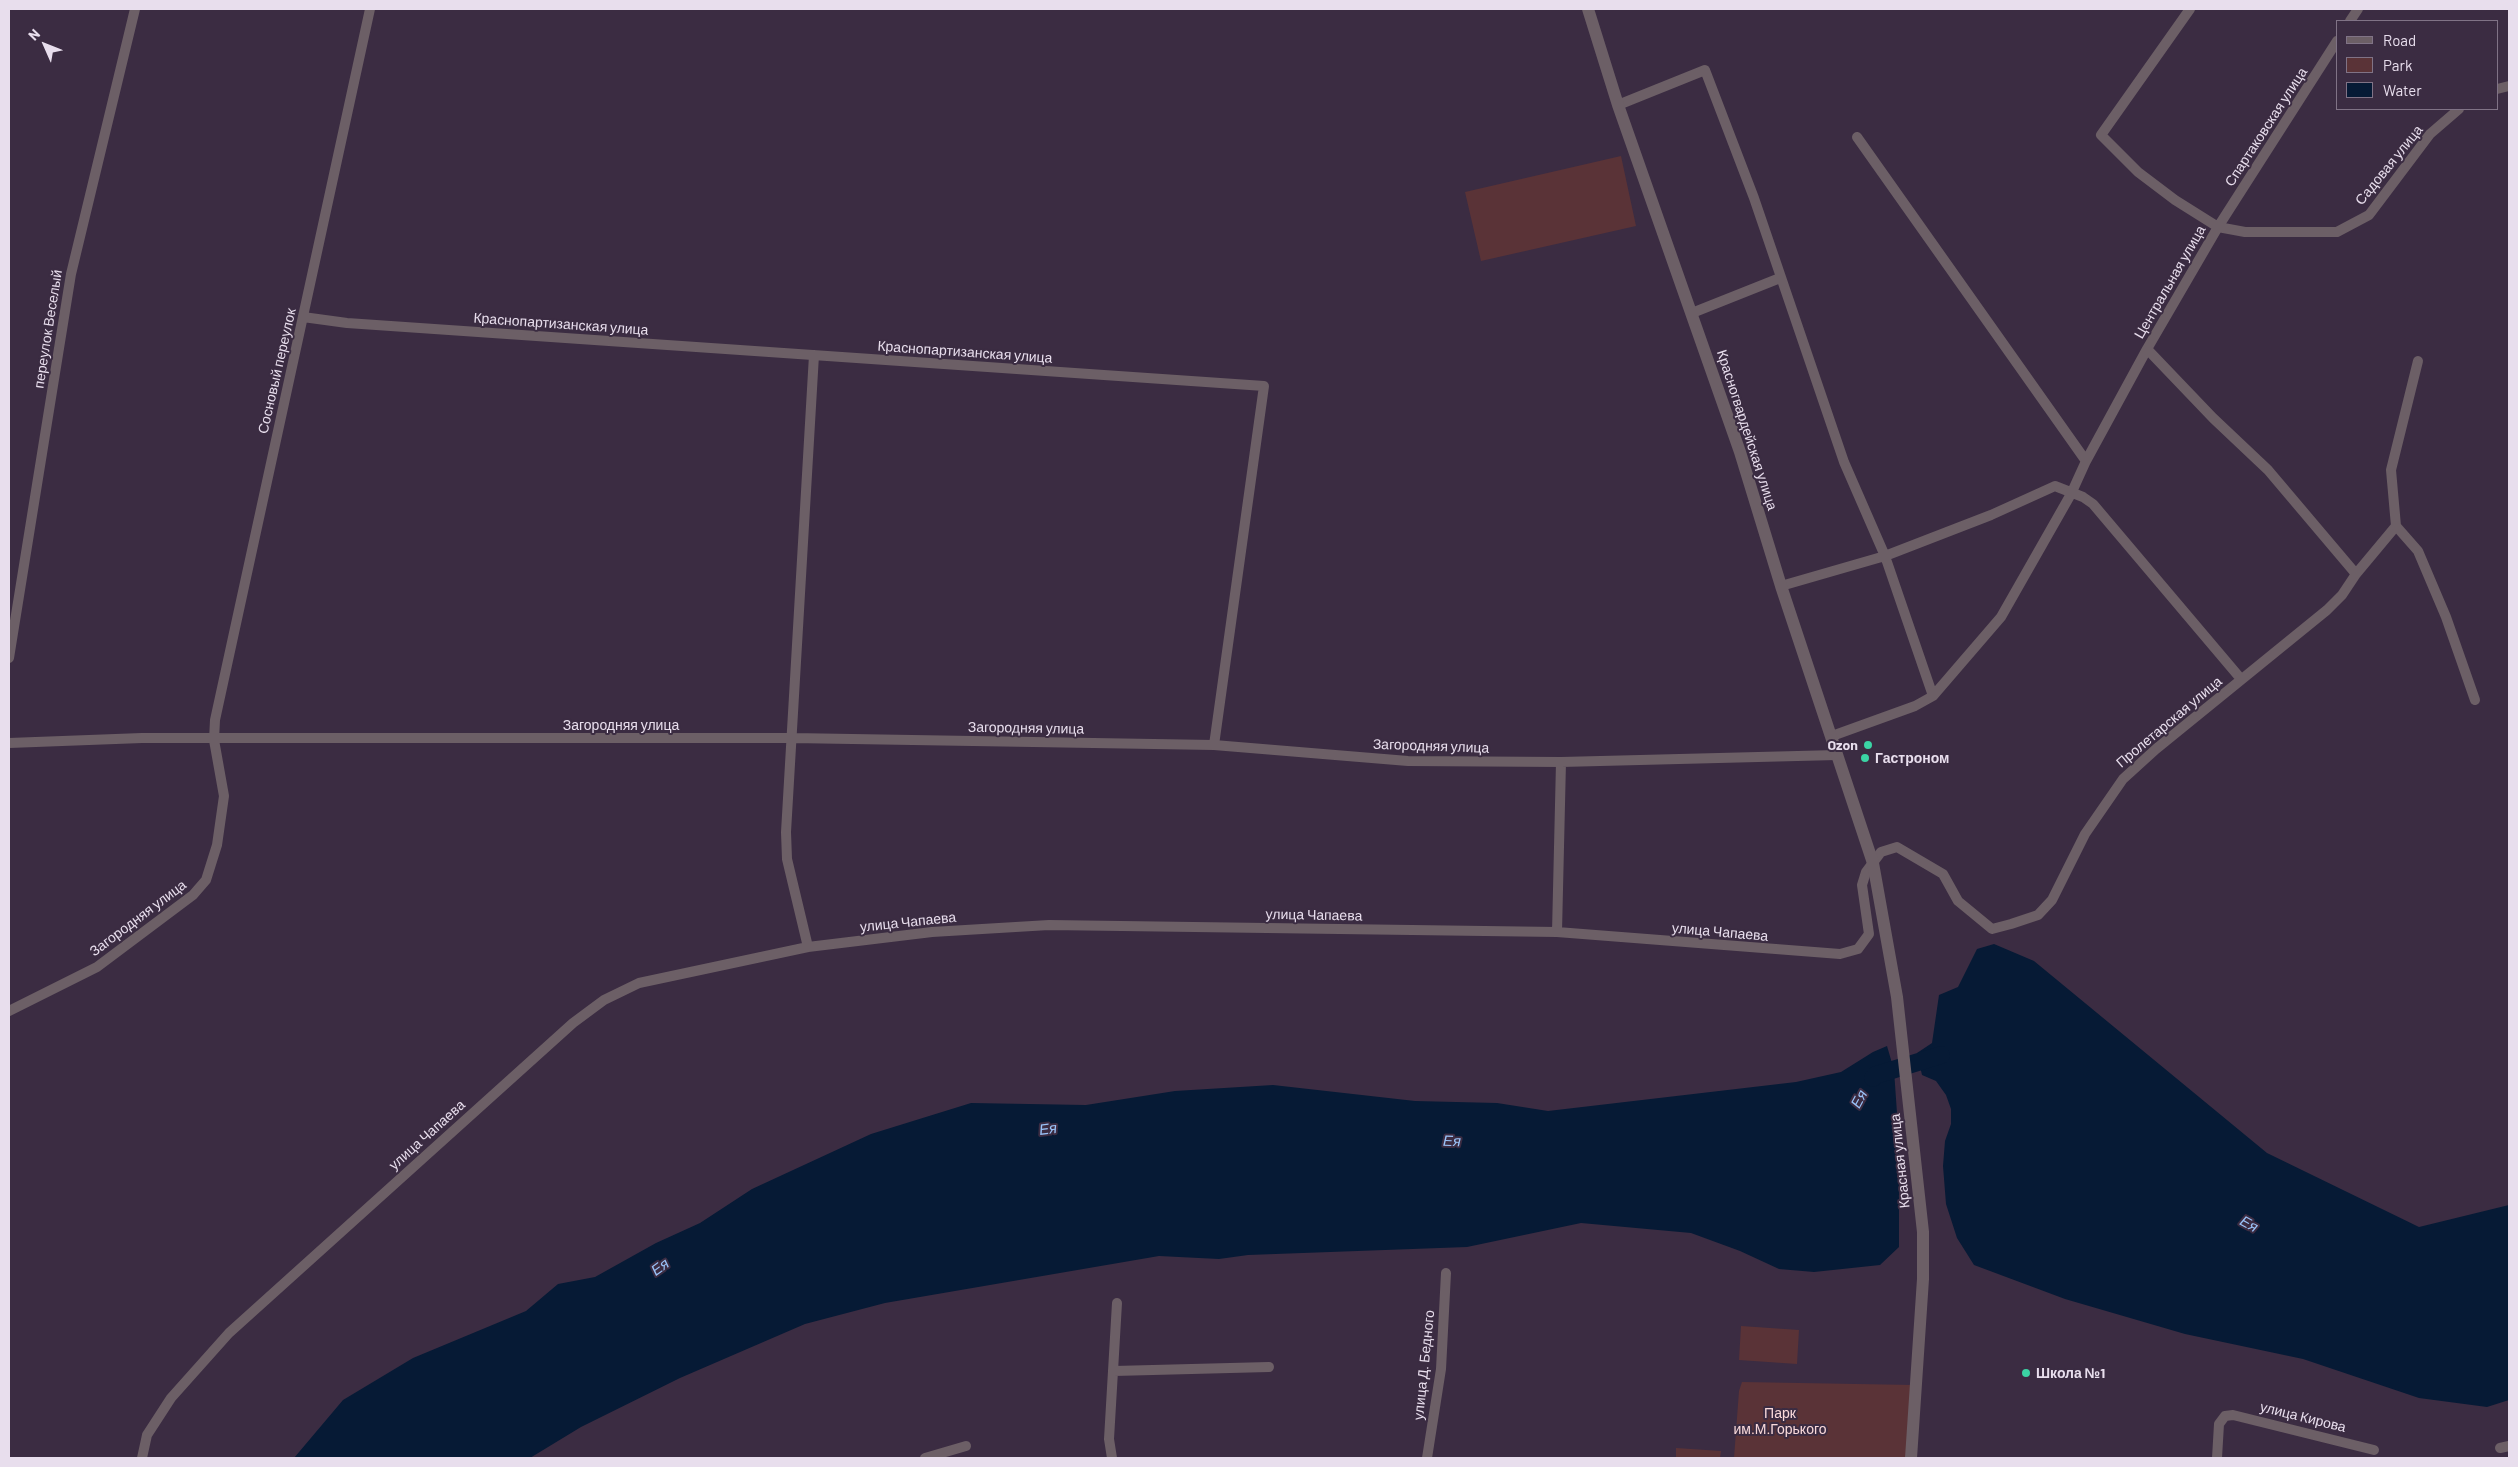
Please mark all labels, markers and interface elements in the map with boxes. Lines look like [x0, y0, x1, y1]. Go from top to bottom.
north arrow [20, 20, 70, 70]
legend [2336, 20, 2498, 110]
text: N [25, 25, 43, 43]
text: Road [2383, 31, 2416, 49]
text: Park [2383, 56, 2412, 74]
street label: Спартаковская улица [2221, 64, 2311, 190]
text: Water [2383, 81, 2422, 99]
street label: Садовая улица [2352, 122, 2426, 208]
street label: Центральная улица [2131, 223, 2209, 341]
street label: переулок Веселый [30, 268, 66, 390]
street label: Сосновый переулок [254, 307, 300, 435]
street label: Краснопартизанская улица [473, 310, 649, 338]
street label: Краснопартизанская улица [877, 338, 1053, 366]
street label: Красногвардейская улица [1713, 348, 1781, 512]
street label: Пролетарская улица [2113, 673, 2225, 771]
street label: Загородняя улица [563, 717, 679, 733]
street label: Загородняя улица [968, 719, 1084, 737]
street label: Загородняя улица [1373, 736, 1489, 756]
place label: Ozon [1827, 737, 1858, 753]
marker: Ozon [1862, 739, 1874, 751]
place label: Гастроном [1875, 750, 1949, 766]
marker: Гастроном [1859, 752, 1871, 764]
street label: Загородняя улица [86, 876, 190, 960]
street label: улица Чапаева [1266, 906, 1362, 924]
street label: улица Чапаева [859, 909, 957, 935]
street label: улица Чапаева [1671, 919, 1769, 945]
water label: Ея [1847, 1087, 1871, 1111]
street label: улица Чапаева [385, 1096, 469, 1174]
street label: Красная улица [1887, 1113, 1913, 1209]
water label: Ея [1038, 1119, 1058, 1139]
water label: Ея [1443, 1132, 1461, 1150]
water label: Ея [2237, 1212, 2261, 1236]
water label: Ея [647, 1254, 673, 1280]
street label: улица Д. Бедного [1410, 1309, 1438, 1421]
place label: Школа №1 [2036, 1365, 2105, 1381]
marker: Школа №1 [2020, 1367, 2032, 1379]
street label: улица Кирова [2258, 1398, 2348, 1436]
park label: Парк им.М.Горького [1733, 1405, 1827, 1438]

